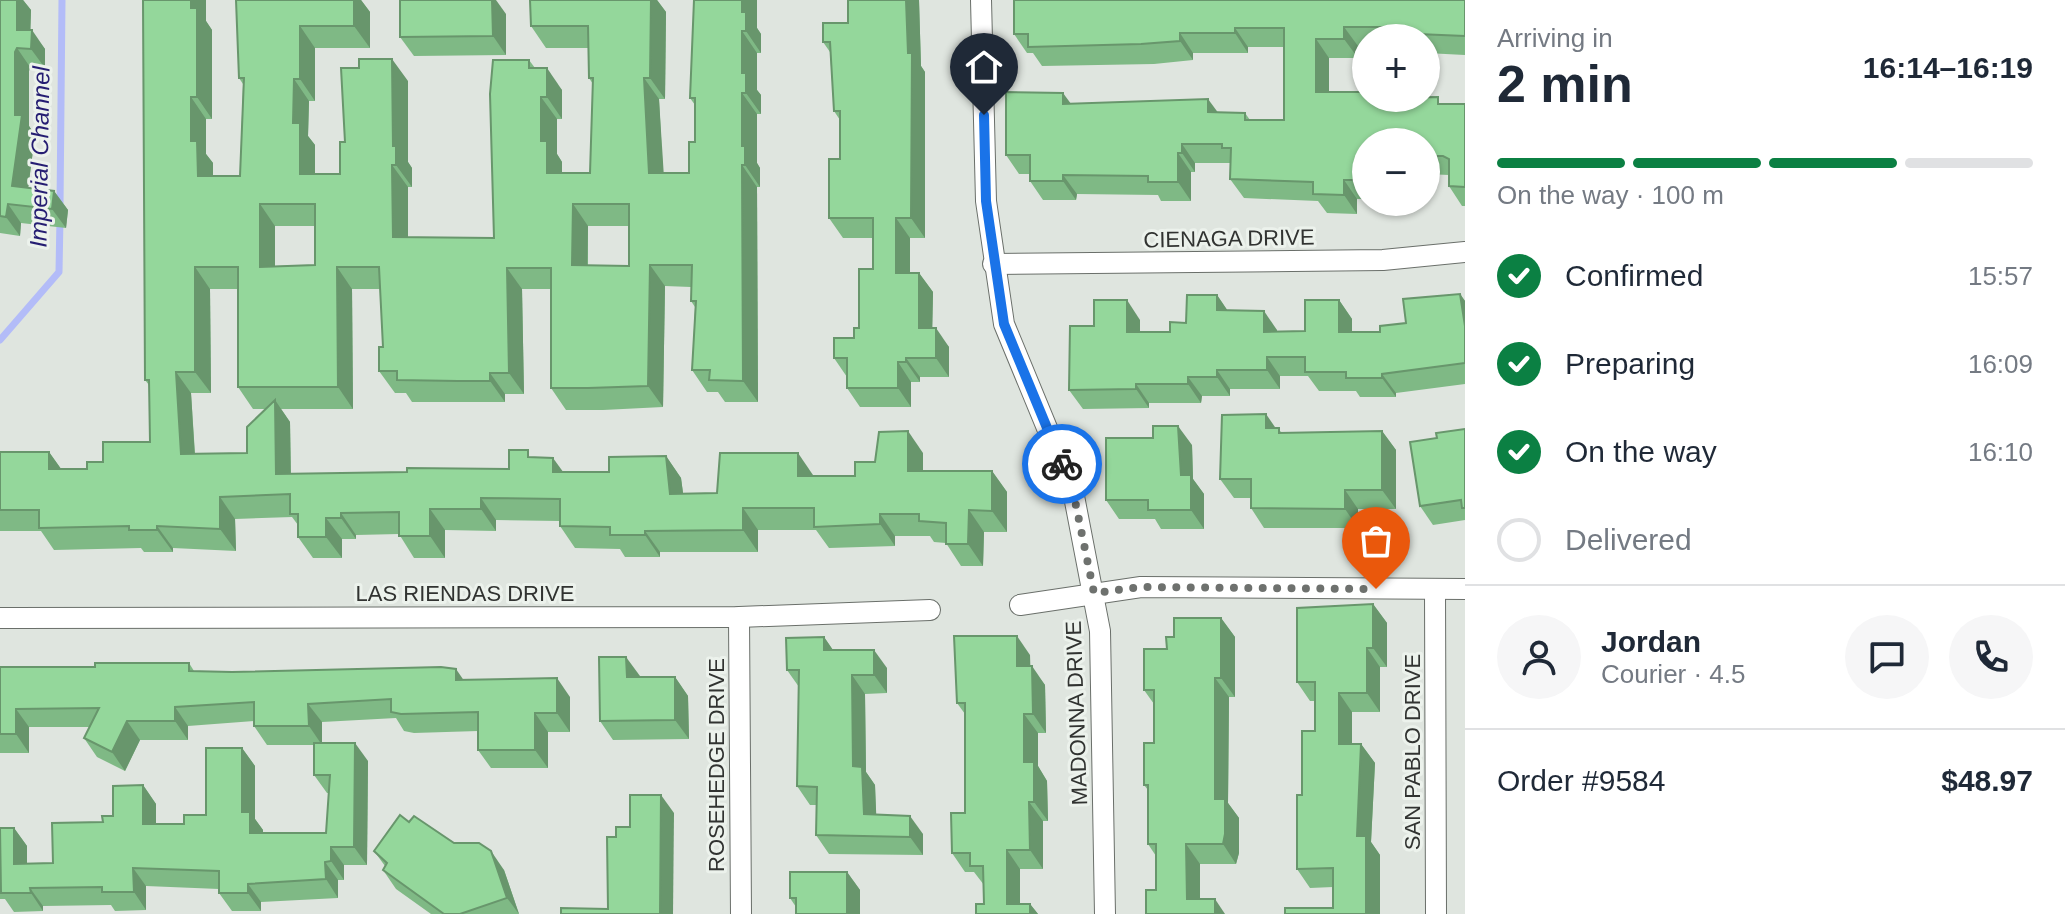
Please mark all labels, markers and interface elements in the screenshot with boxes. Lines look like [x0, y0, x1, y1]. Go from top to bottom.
text: Arriving in [1497, 23, 1613, 53]
map controls [1352, 24, 1440, 216]
button: + [1352, 24, 1440, 112]
pin [950, 33, 1018, 115]
icon: home [962, 45, 1006, 89]
text: 16:14–16:19 [1863, 51, 2033, 84]
text: 2 min [1497, 55, 1633, 113]
water label: Imperial Channel [24, 65, 55, 248]
button: − [1352, 128, 1440, 216]
text: On the way · 100 m [1497, 180, 1724, 210]
street label: CIENAGA DRIVE [1143, 225, 1315, 252]
icon: check [1497, 254, 1541, 298]
text: Confirmed [1565, 259, 1703, 292]
text: 15:57 [1968, 261, 2033, 291]
icon: check [1497, 342, 1541, 386]
text: Preparing [1565, 347, 1695, 380]
text: 16:09 [1968, 349, 2033, 379]
courier [1022, 424, 1102, 504]
icon: check [1497, 430, 1541, 474]
text: On the way [1565, 435, 1717, 468]
text: 16:10 [1968, 437, 2033, 467]
icon: bike [1040, 442, 1084, 486]
pin [1342, 507, 1410, 589]
icon: bag [1354, 519, 1398, 563]
text: Delivered [1565, 523, 1692, 556]
street label: LAS RIENDAS DRIVE [356, 581, 574, 606]
button: person [1497, 615, 1581, 699]
button: chat [1845, 615, 1929, 699]
button: phone [1949, 615, 2033, 699]
street label: MADONNA DRIVE [1061, 620, 1092, 806]
text: Jordan [1601, 625, 1701, 658]
street label: SAN PABLO DRIVE [1400, 654, 1425, 850]
street label: ROSEHEDGE DRIVE [704, 658, 729, 872]
text: Courier · 4.5 [1601, 659, 1746, 689]
text: Order #9584 [1497, 764, 1665, 797]
text: $48.97 [1941, 764, 2033, 797]

